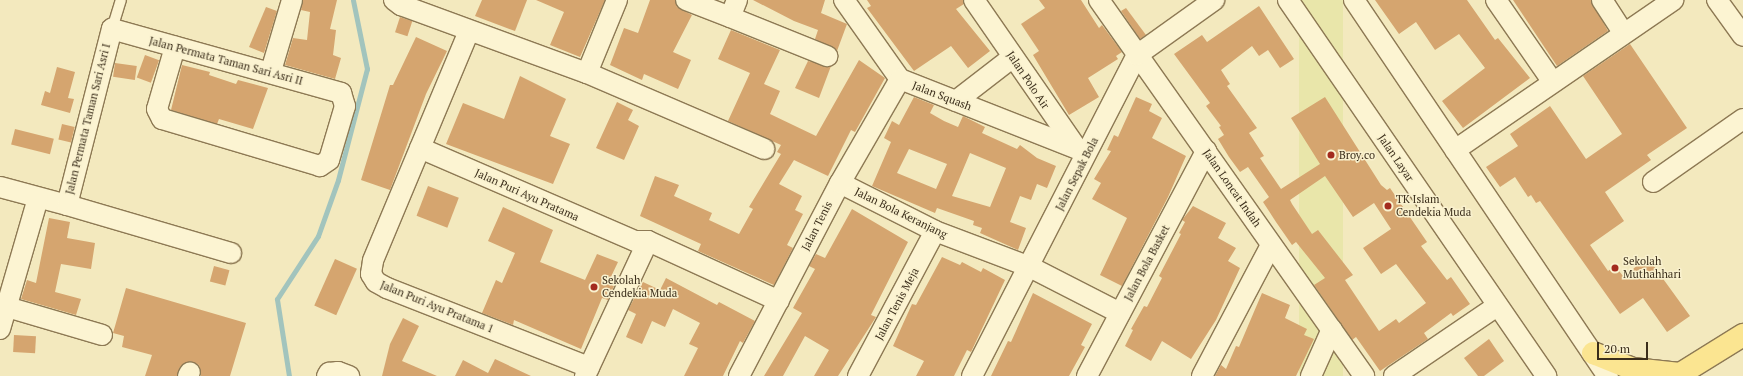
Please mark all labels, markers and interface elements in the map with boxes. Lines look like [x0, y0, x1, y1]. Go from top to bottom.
street label: Jalan Permata Taman Sari Asri II [148, 34, 304, 88]
street label: Jalan Permata Taman Sari Asri I [63, 42, 113, 196]
street label: Jalan Polo Air [1004, 49, 1052, 111]
street label: Jalan Squash [911, 79, 973, 113]
street label: Jalan Layar [1375, 132, 1417, 184]
street label: Jalan Sepak Bola [1053, 135, 1101, 213]
street label: Jalan Loncat Indah [1200, 147, 1264, 229]
place label: Broy.co [1339, 148, 1375, 162]
marker: Broy.co [1326, 150, 1336, 160]
street label: Jalan Puri Ayu Pratama [473, 166, 581, 224]
street label: Jalan Bola Keranjang [853, 185, 949, 241]
place label: TK Islam Cendekia Muda [1396, 193, 1471, 219]
street label: Jalan Tenis [799, 199, 835, 253]
marker: TK Islam Cendekia Muda [1383, 201, 1393, 211]
street label: Jalan Bola Basket [1121, 223, 1173, 303]
place label: Sekolah Muthahhari [1623, 255, 1681, 281]
marker: Sekolah Muthahhari [1610, 263, 1620, 273]
street label: Jalan Tenis Meja [872, 266, 922, 342]
place label: Sekolah Cendekia Muda [602, 274, 677, 300]
street label: Jalan Puri Ayu Pratama 1 [378, 278, 496, 336]
marker: Sekolah Cendekia Muda [589, 282, 599, 292]
scale bar [1599, 334, 1650, 360]
text: 20 m [1604, 341, 1630, 356]

